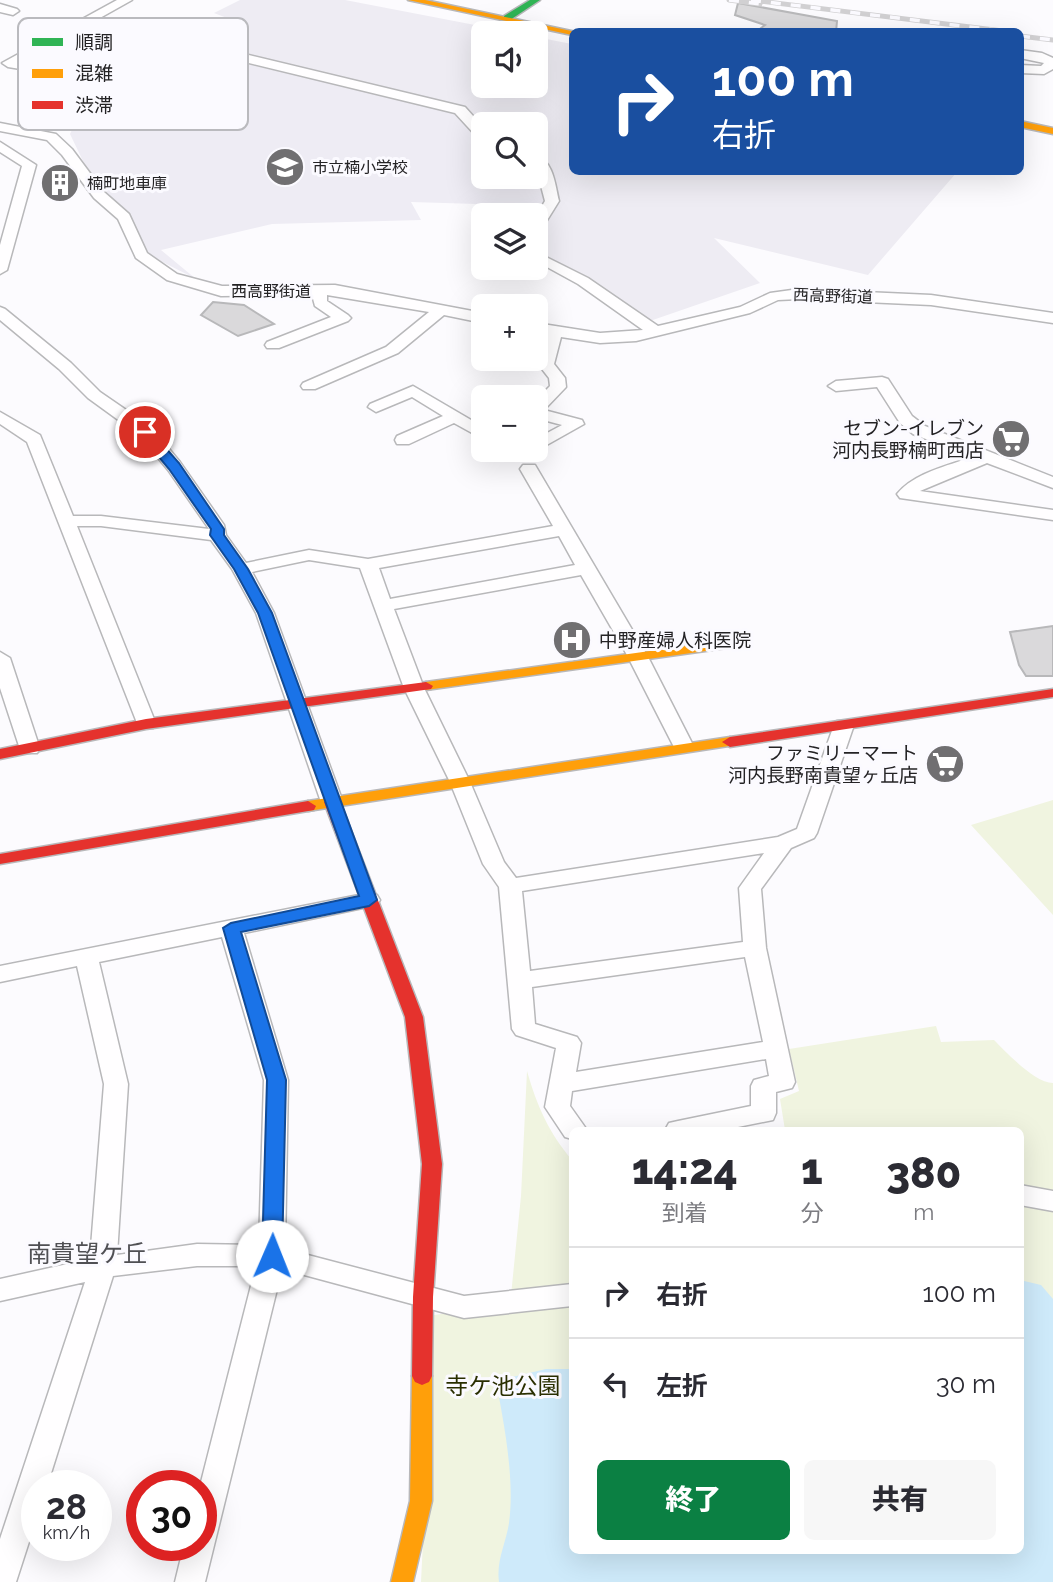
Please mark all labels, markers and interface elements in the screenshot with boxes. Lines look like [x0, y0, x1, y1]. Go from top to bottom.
legend [18, 18, 248, 130]
map controls [471, 21, 548, 462]
button: sound [471, 21, 548, 98]
text: 順調 [75, 31, 113, 53]
text: 100 m [712, 50, 854, 107]
icon: right [597, 56, 688, 147]
text: 混雑 [75, 62, 113, 84]
text: 渋滞 [75, 94, 113, 116]
button: search [471, 112, 548, 189]
text: 右折 [712, 116, 776, 153]
school or university icon: 市立楠小学校 [264, 146, 306, 188]
place label: 市立楠小学校 [312, 158, 408, 177]
building icon: 楠町地車庫 [39, 162, 81, 204]
place label: 楠町地車庫 [87, 174, 167, 193]
button: layers [471, 203, 548, 280]
street label: 西高野街道 [231, 282, 311, 301]
street label: 西高野街道 [793, 285, 873, 307]
button: + [471, 294, 548, 371]
button: − [471, 385, 548, 462]
pin [115, 402, 175, 462]
icon: arrive [126, 413, 164, 451]
place label: セブン-イレブン 河内長野楠町西店 [832, 417, 984, 461]
supermarket icon: セブン-イレブン 河内長野楠町西店 [990, 418, 1032, 460]
hospital icon: 中野産婦人科医院 [551, 619, 593, 661]
place label: 中野産婦人科医院 [599, 629, 751, 651]
place label: ファミリーマート 河内長野南貴望ヶ丘店 [728, 742, 918, 786]
supermarket icon: ファミリーマート 河内長野南貴望ヶ丘店 [924, 743, 966, 785]
text: 14:24 [632, 1145, 738, 1194]
text: 1 [801, 1145, 823, 1194]
text: 380 [886, 1149, 961, 1198]
text: m [913, 1198, 934, 1225]
text: 到着 [662, 1199, 708, 1226]
text: 分 [801, 1199, 824, 1226]
position arrow [235, 1219, 309, 1293]
district label: 南貴望ケ丘 [27, 1239, 147, 1268]
icon: right [597, 1274, 635, 1312]
text: 100 m [923, 1278, 996, 1308]
text: 右折 [656, 1280, 708, 1310]
icon: left [597, 1365, 635, 1403]
text: 30 m [936, 1369, 996, 1399]
text: 左折 [656, 1371, 708, 1401]
park label: 寺ケ池公園 [446, 1372, 561, 1399]
button: 終了 [597, 1460, 790, 1540]
button: 共有 [804, 1460, 996, 1540]
speed limit sign: 30 [126, 1470, 217, 1561]
text: 28 [46, 1486, 87, 1527]
text: km/h [43, 1522, 90, 1543]

